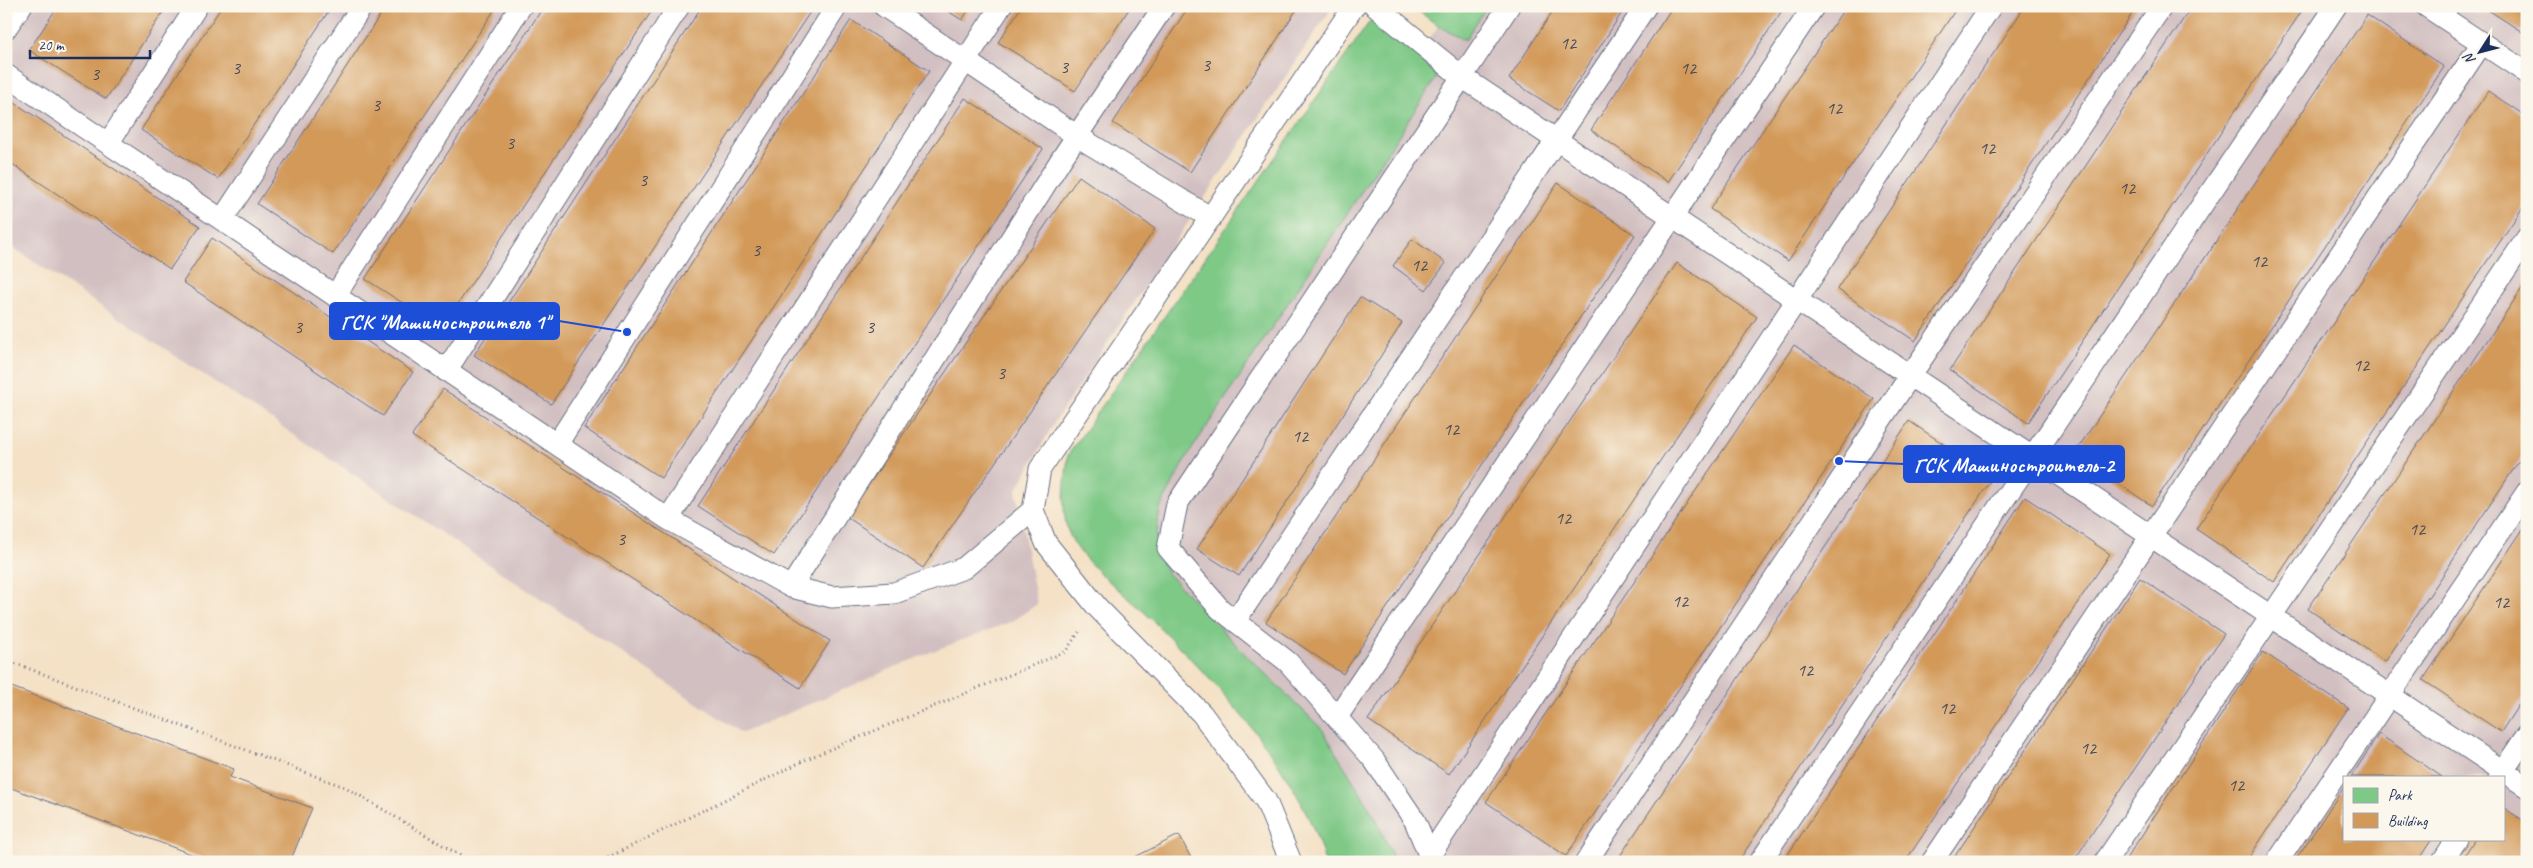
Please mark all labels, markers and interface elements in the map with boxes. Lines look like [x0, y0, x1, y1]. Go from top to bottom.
scale bar [30, 28, 150, 60]
north arrow [2456, 28, 2506, 78]
house number: 12 [1560, 32, 1578, 54]
text: 20 m [38, 36, 65, 55]
text: N [2459, 49, 2479, 68]
house number: 3 [1202, 54, 1212, 76]
house number: 3 [1060, 56, 1070, 78]
house number: 3 [232, 57, 242, 79]
house number: 12 [1680, 57, 1698, 79]
house number: 3 [91, 63, 101, 85]
house number: 3 [372, 94, 382, 116]
house number: 12 [1826, 97, 1844, 119]
house number: 3 [506, 132, 516, 154]
house number: 12 [1979, 137, 1997, 159]
house number: 3 [639, 169, 649, 191]
house number: 12 [2119, 177, 2137, 199]
house number: 3 [752, 239, 762, 261]
house number: 12 [2251, 250, 2269, 272]
house number: 12 [1411, 254, 1429, 276]
callout: ГСК "Машиностроитель 1" [330, 303, 559, 339]
text: ГСК "Машиностроитель 1" [341, 309, 554, 335]
house number: 3 [294, 316, 304, 338]
house number: 3 [866, 316, 876, 338]
house number: 12 [2353, 354, 2371, 376]
house number: 3 [997, 362, 1007, 384]
house number: 12 [1443, 418, 1461, 440]
house number: 12 [1292, 425, 1310, 447]
callout: ГСК Машиностроитель-2 [1904, 446, 2124, 482]
text: ГСК Машиностроитель-2 [1914, 452, 2117, 478]
house number: 12 [1555, 507, 1573, 529]
house number: 12 [2409, 518, 2427, 540]
house number: 3 [617, 528, 627, 550]
house number: 12 [1672, 590, 1690, 612]
house number: 12 [2493, 591, 2511, 613]
house number: 12 [1797, 659, 1815, 681]
house number: 12 [1939, 697, 1957, 719]
house number: 12 [2080, 737, 2098, 759]
house number: 12 [2228, 774, 2246, 796]
legend [2343, 776, 2506, 840]
text: Park [2388, 786, 2413, 805]
text: Building [2388, 812, 2428, 831]

